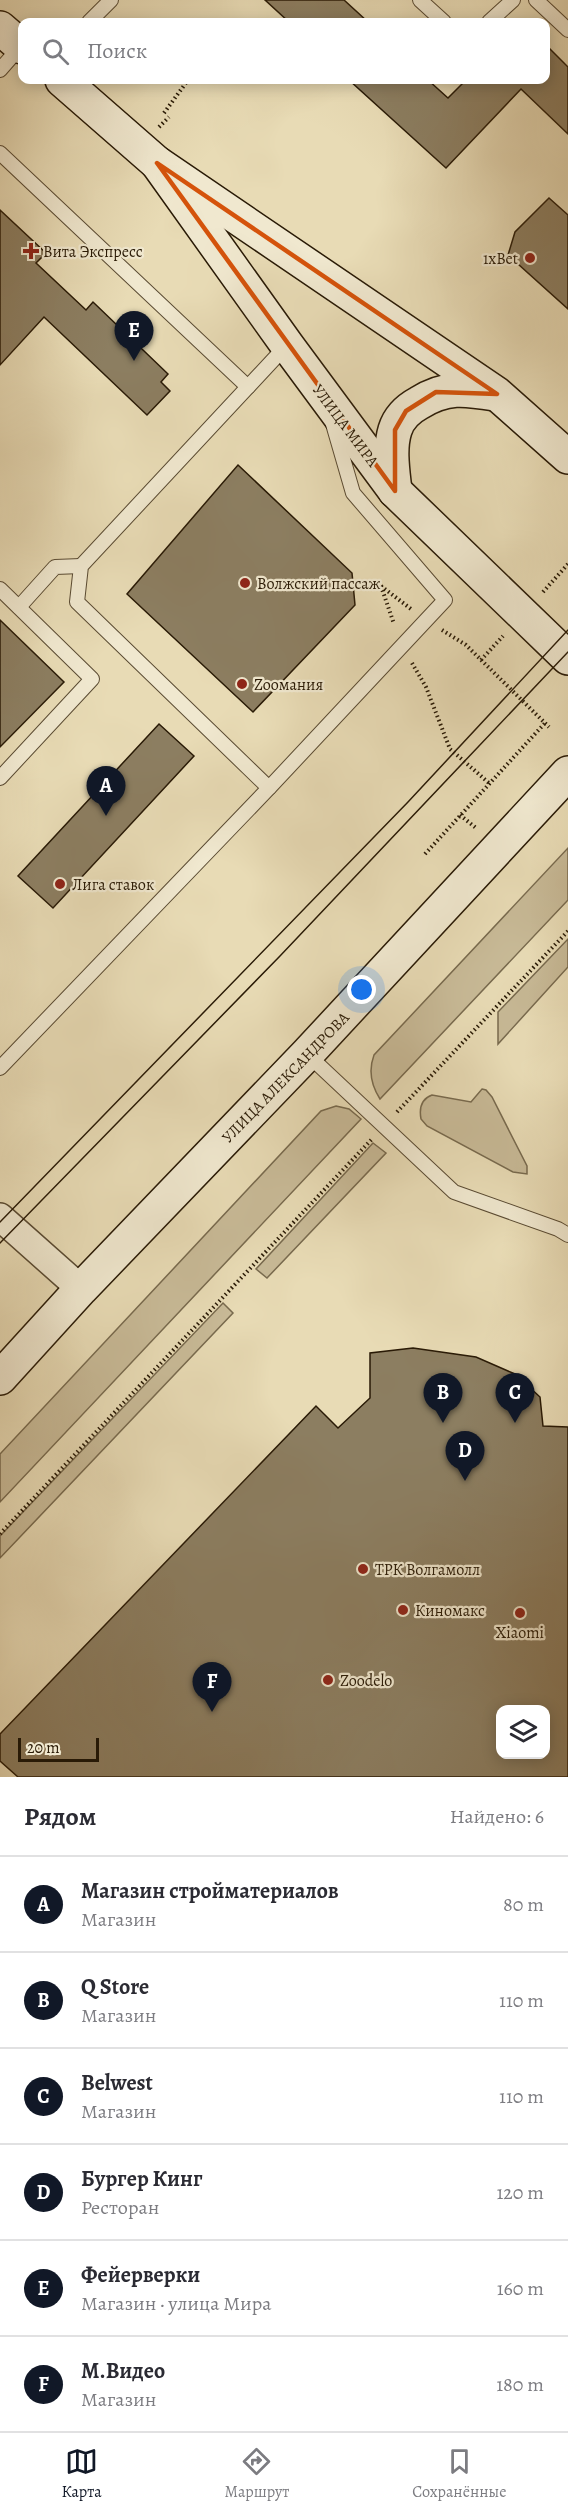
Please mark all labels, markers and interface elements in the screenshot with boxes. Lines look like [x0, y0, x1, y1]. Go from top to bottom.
search box [18, 18, 550, 84]
icon: search [39, 35, 72, 68]
text: Поиск [87, 36, 147, 66]
place label: Вита Экспресс [43, 241, 143, 263]
marker: Вита Экспресс [24, 244, 38, 258]
place label: 1xBet [483, 248, 518, 270]
marker: 1xBet [523, 251, 537, 265]
pin: E [114, 312, 154, 361]
street label: УЛИЦА МИРА [307, 380, 384, 472]
place label: Волжский пассаж [257, 573, 381, 595]
marker: Волжский пассаж [238, 576, 252, 590]
place label: Zooмания [254, 674, 323, 696]
marker: Zooмания [235, 677, 249, 691]
pin: A [86, 766, 126, 816]
place label: Лига ставок [72, 874, 154, 896]
marker: Лига ставок [53, 877, 67, 891]
your location [347, 975, 376, 1004]
street label: УЛИЦА АЛЕКСАНДРОВА [217, 1007, 355, 1148]
pin: B [424, 1374, 462, 1423]
pin: C [496, 1374, 534, 1423]
pin: D [446, 1432, 484, 1481]
place label: ТРК Волгамолл [375, 1559, 480, 1581]
marker: ТРК Волгамолл [356, 1562, 370, 1576]
place label: Киномакс [415, 1600, 485, 1622]
marker: Киномакс [396, 1603, 410, 1617]
marker: Xiaomi [513, 1606, 527, 1620]
place label: Xiaomi [496, 1622, 544, 1644]
pin: F [192, 1662, 232, 1712]
place label: Zoodelo [340, 1670, 392, 1692]
marker: Zoodelo [321, 1673, 335, 1687]
map controls [496, 1705, 550, 1759]
button: layers [496, 1705, 550, 1759]
scale bar [18, 1735, 99, 1762]
text: 20 m [27, 1737, 60, 1759]
text: Рядом [24, 1799, 96, 1834]
text: Найдено: 6 [450, 1803, 544, 1830]
text: Магазин стройматериалов [81, 1876, 339, 1906]
text: A [37, 1891, 50, 1918]
text: 80 m [503, 1891, 544, 1918]
text: Магазин [81, 1906, 156, 1933]
text: Q Store [81, 1972, 149, 2002]
text: B [37, 1987, 50, 2014]
text: 110 m [499, 1987, 544, 2014]
text: Магазин [81, 2002, 156, 2029]
text: Belwest [81, 2068, 153, 2098]
text: C [37, 2083, 50, 2110]
text: 110 m [499, 2083, 544, 2110]
text: Магазин [81, 2098, 156, 2125]
text: Бургер Кинг [81, 2164, 203, 2194]
text: D [37, 2179, 50, 2206]
text: 120 m [496, 2179, 544, 2206]
text: Ресторан [81, 2194, 159, 2221]
text: Фейерверки [81, 2260, 200, 2290]
text: E [38, 2275, 49, 2302]
text: 160 m [497, 2275, 544, 2302]
text: Магазин · улица Мира [81, 2290, 272, 2317]
text: М.Видео [81, 2356, 165, 2386]
text: F [38, 2371, 49, 2398]
text: 180 m [496, 2371, 544, 2398]
text: Магазин [81, 2386, 156, 2413]
tab: Карта [61, 2445, 102, 2503]
tab: Маршрут [225, 2445, 289, 2503]
tab: Сохранённые [412, 2445, 507, 2503]

